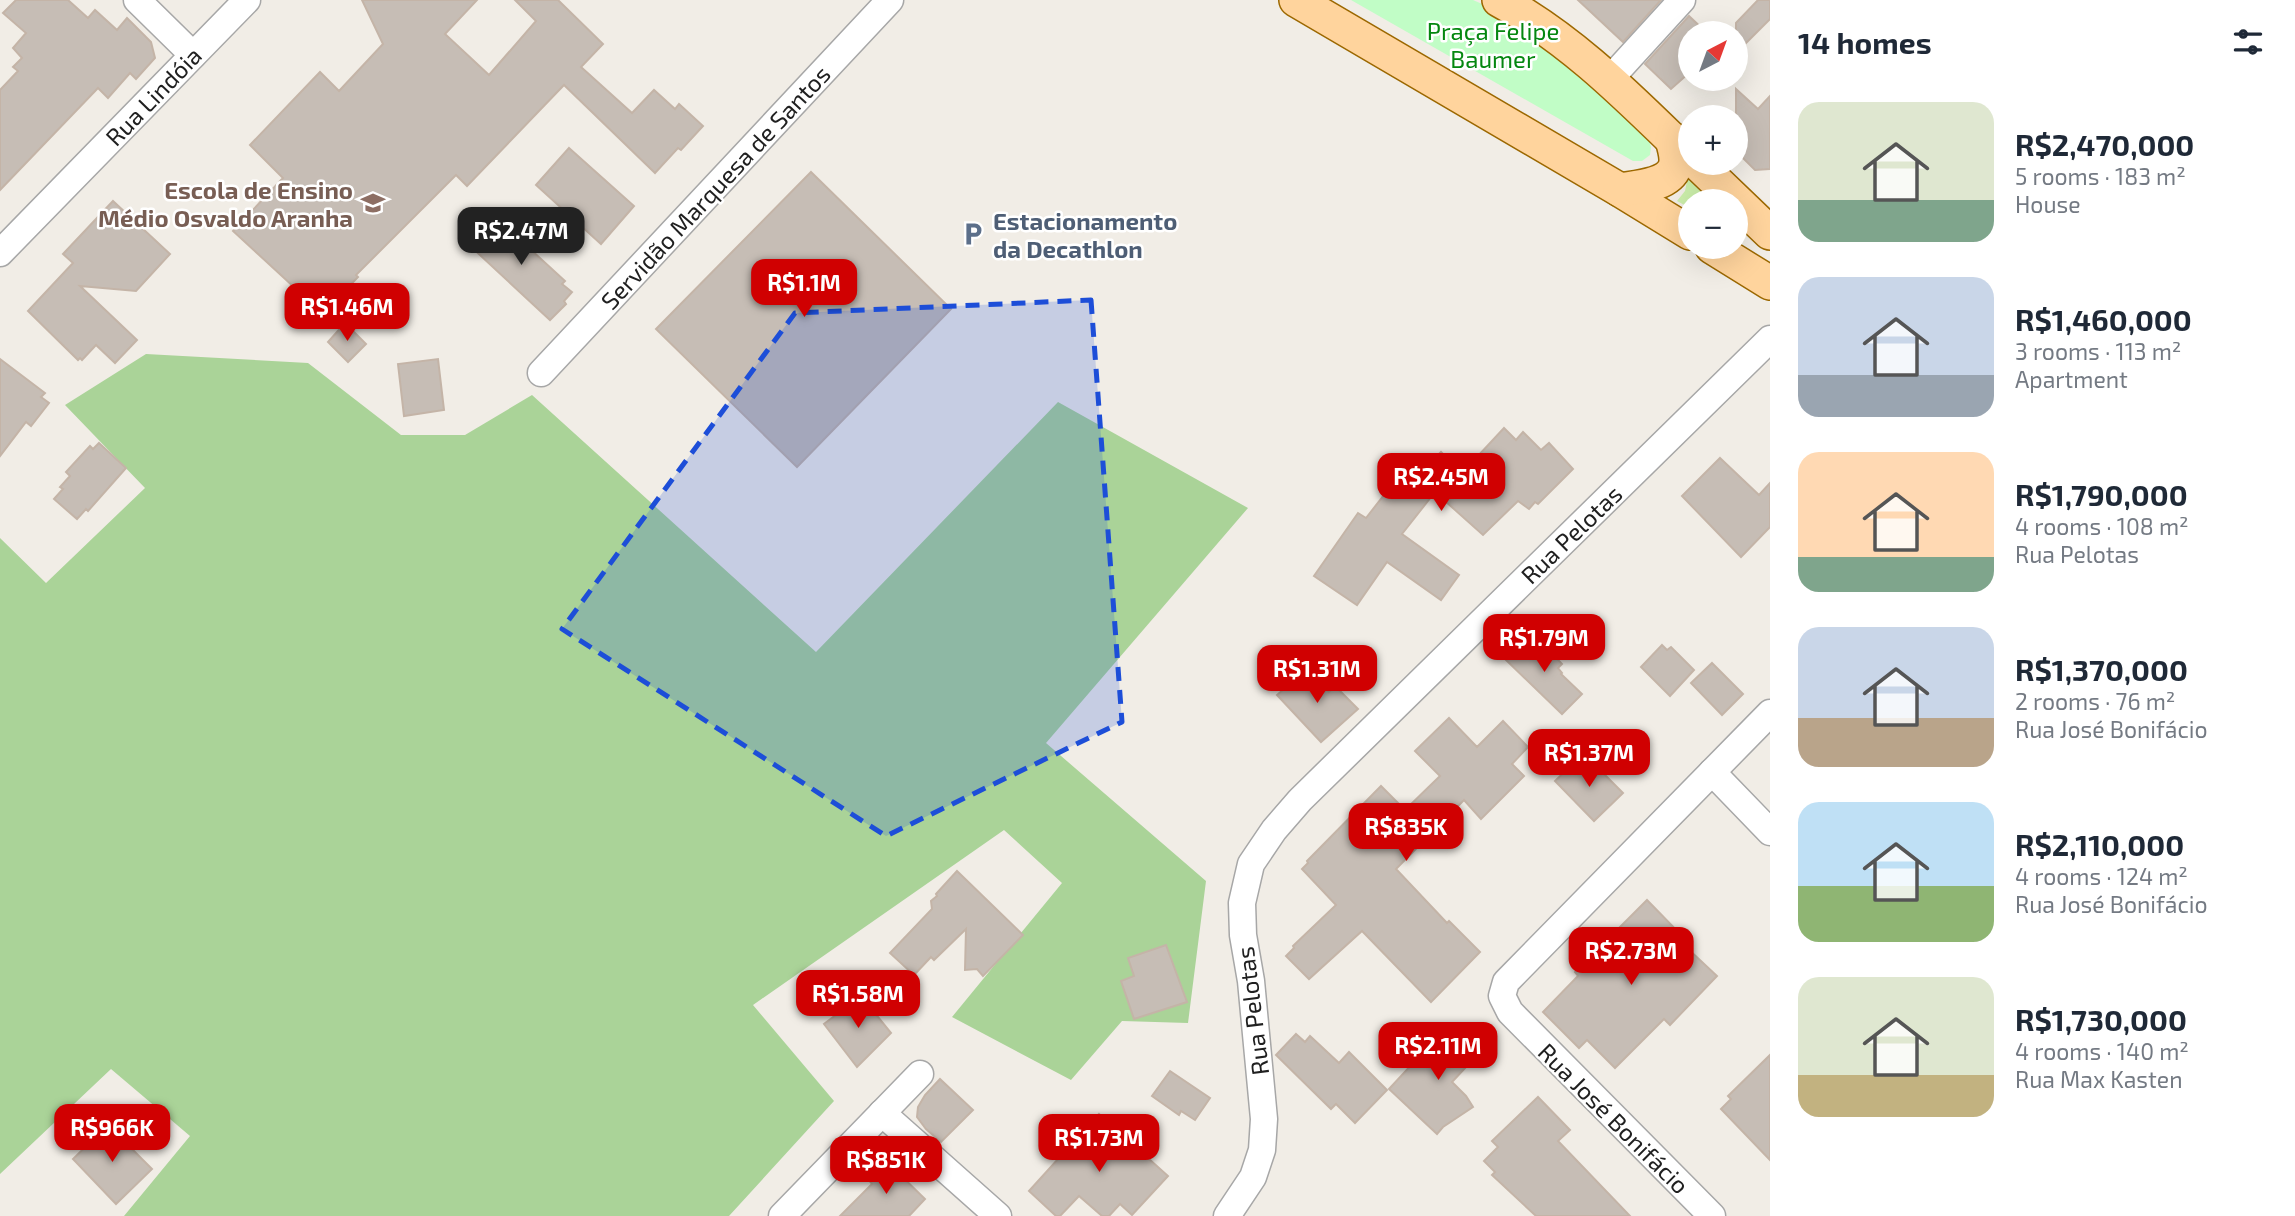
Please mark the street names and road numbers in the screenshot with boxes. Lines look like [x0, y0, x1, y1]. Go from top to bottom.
street label: Rua Lindóia [99, 41, 207, 151]
street label: Servidão Marquesa de Santos [594, 59, 836, 315]
street label: Rua Pelotas [1514, 479, 1628, 589]
street label: Rua Pelotas [1230, 945, 1274, 1077]
street label: Rua José Bonifácio [1533, 1037, 1695, 1199]

